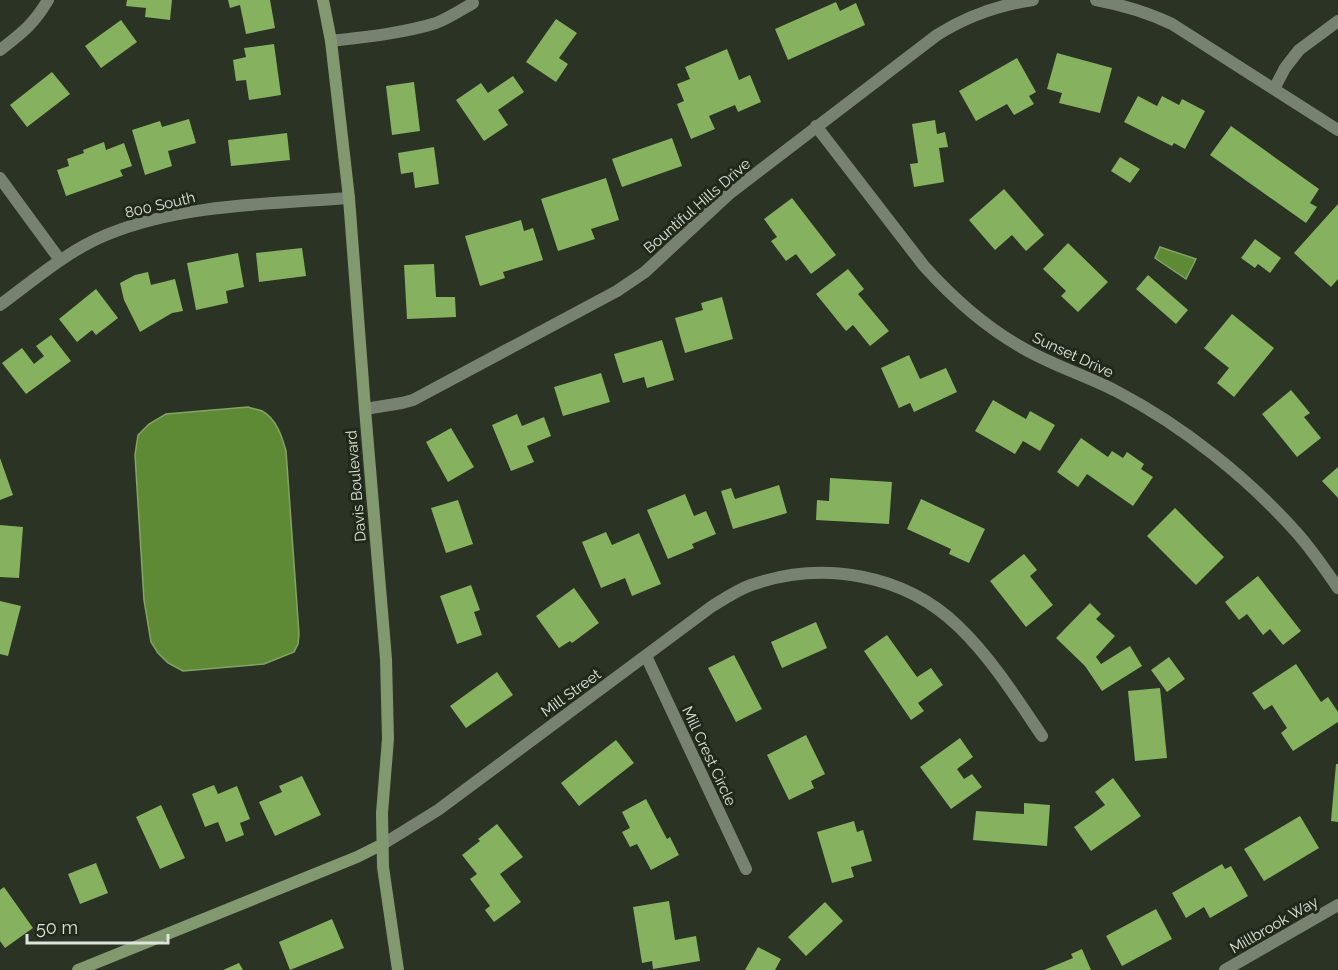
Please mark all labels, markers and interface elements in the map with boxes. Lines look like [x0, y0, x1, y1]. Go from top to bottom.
street label: Bountiful Hills Drive [640, 155, 754, 257]
street label: 800 South [123, 188, 197, 222]
street label: Sunset Drive [1030, 328, 1117, 382]
street label: Davis Boulevard [342, 430, 370, 542]
street label: Mill Street [538, 665, 604, 721]
street label: Mill Crest Circle [678, 703, 740, 809]
street label: Millbrook Way [1227, 892, 1321, 958]
scale bar [27, 907, 168, 945]
text: 50 m [36, 917, 78, 938]

